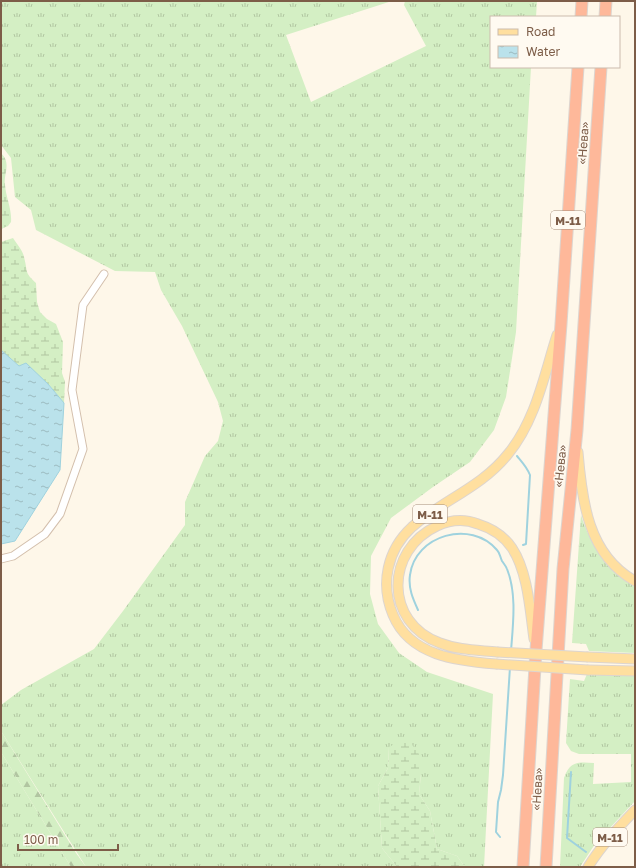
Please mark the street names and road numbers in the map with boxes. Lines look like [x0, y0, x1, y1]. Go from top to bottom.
street label: «Нева» [574, 121, 592, 165]
road number: М-11 [551, 211, 585, 229]
street label: «Нева» [550, 444, 570, 488]
road number: М-11 [413, 505, 447, 523]
street label: «Нева» [528, 767, 546, 811]
road number: М-11 [593, 828, 627, 846]

